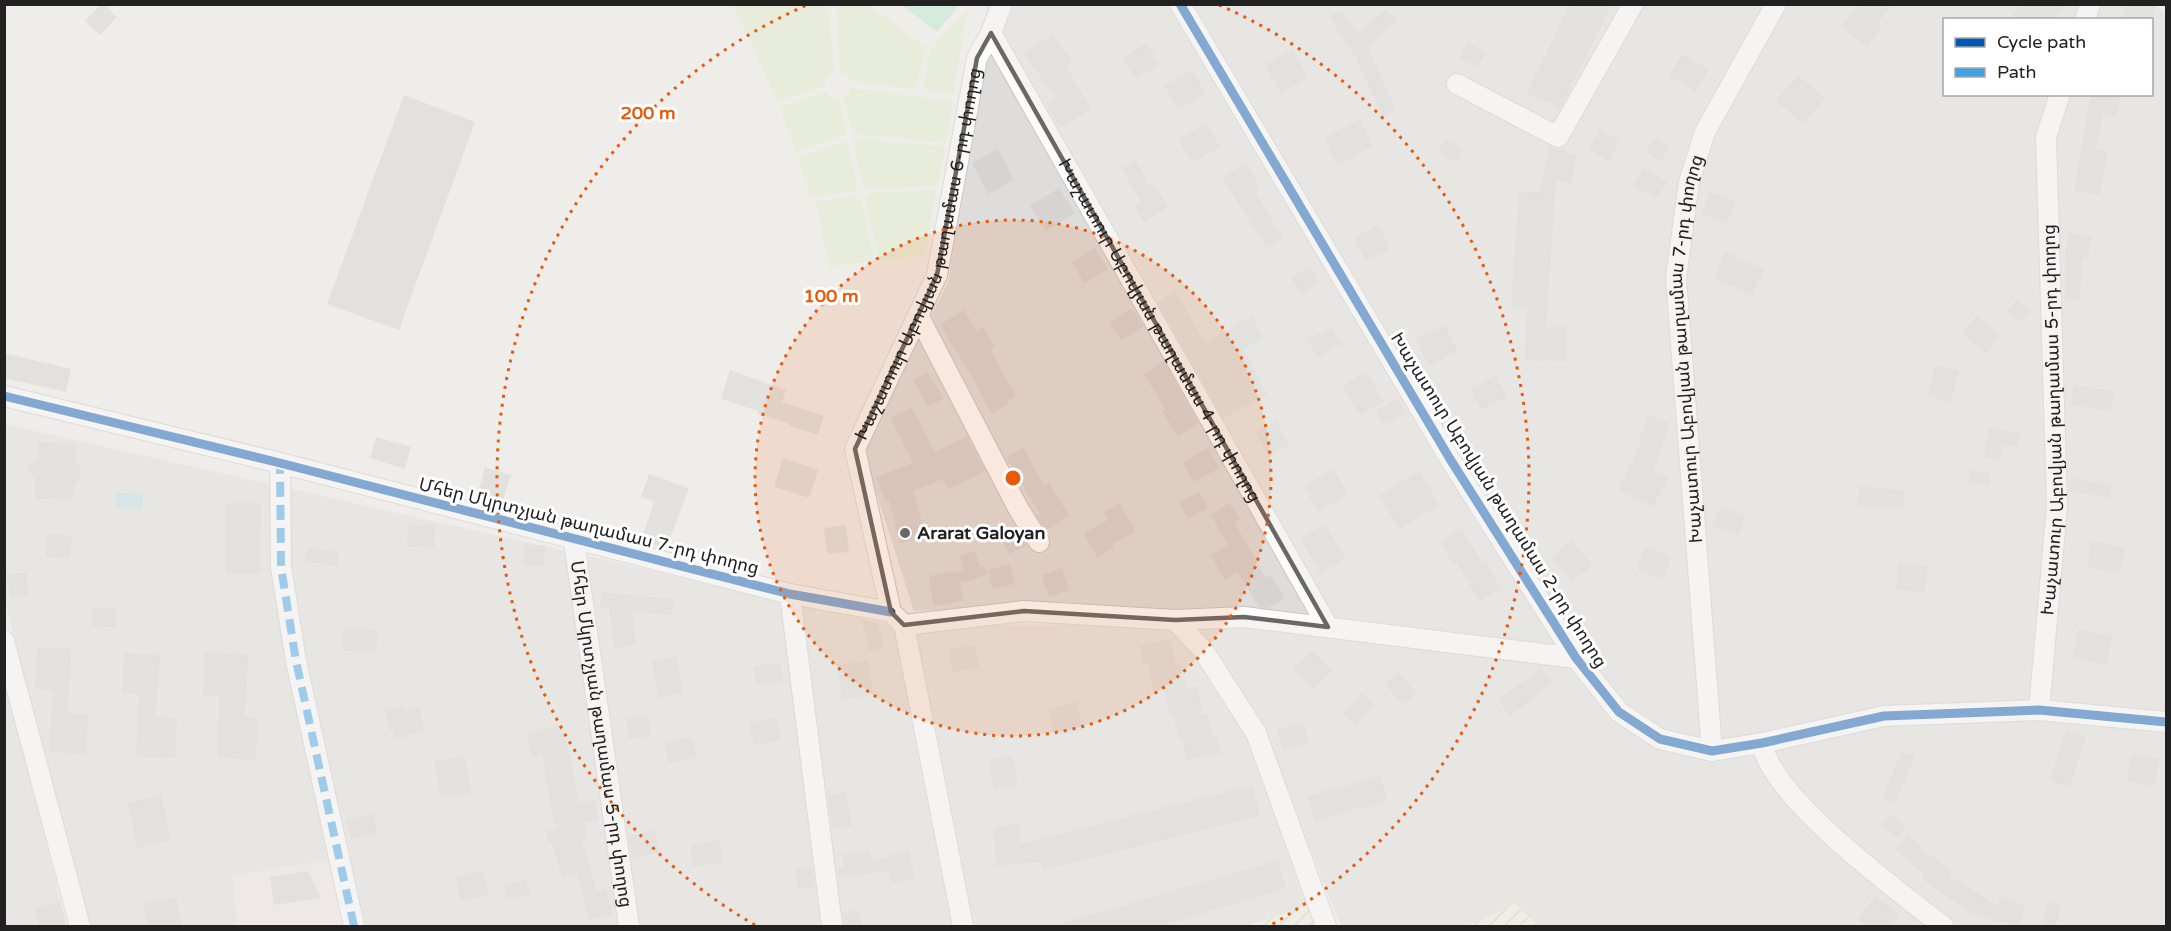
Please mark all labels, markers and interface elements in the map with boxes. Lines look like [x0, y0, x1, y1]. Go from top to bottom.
legend [1943, 18, 2153, 96]
text: Cycle path [1997, 31, 2086, 53]
text: Path [1997, 61, 2036, 83]
street label: Խաչատուր Աբովյան թաղամաս 6-րդ փողոց [850, 66, 986, 443]
text: 200 m [620, 102, 676, 124]
street label: Խաչատուր Աբովյան թաղամաս 7-րդ փողոց [1665, 152, 1708, 544]
street label: Խաչատուր Աբովյան թաղամաս 4-րդ փողոց [1054, 155, 1266, 506]
street label: Խաչատուր Աբովյան թաղամաս 5-րդ փողոց [2036, 224, 2068, 616]
text: 100 m [803, 285, 859, 307]
street label: Խաչատուր Աբովյան թաղամաս 2-րդ փողոց [1386, 328, 1612, 672]
centre of rings [1003, 468, 1023, 488]
street label: Մհեր Մկրտչյան թաղամաս 7-րդ փողոց [417, 473, 761, 579]
place label: Ararat Galoyan [917, 522, 1045, 544]
marker: Ararat Galoyan [898, 526, 912, 540]
street label: Մհեր Մկրտչյան թաղամաս 5-րդ փողոց [566, 559, 637, 909]

